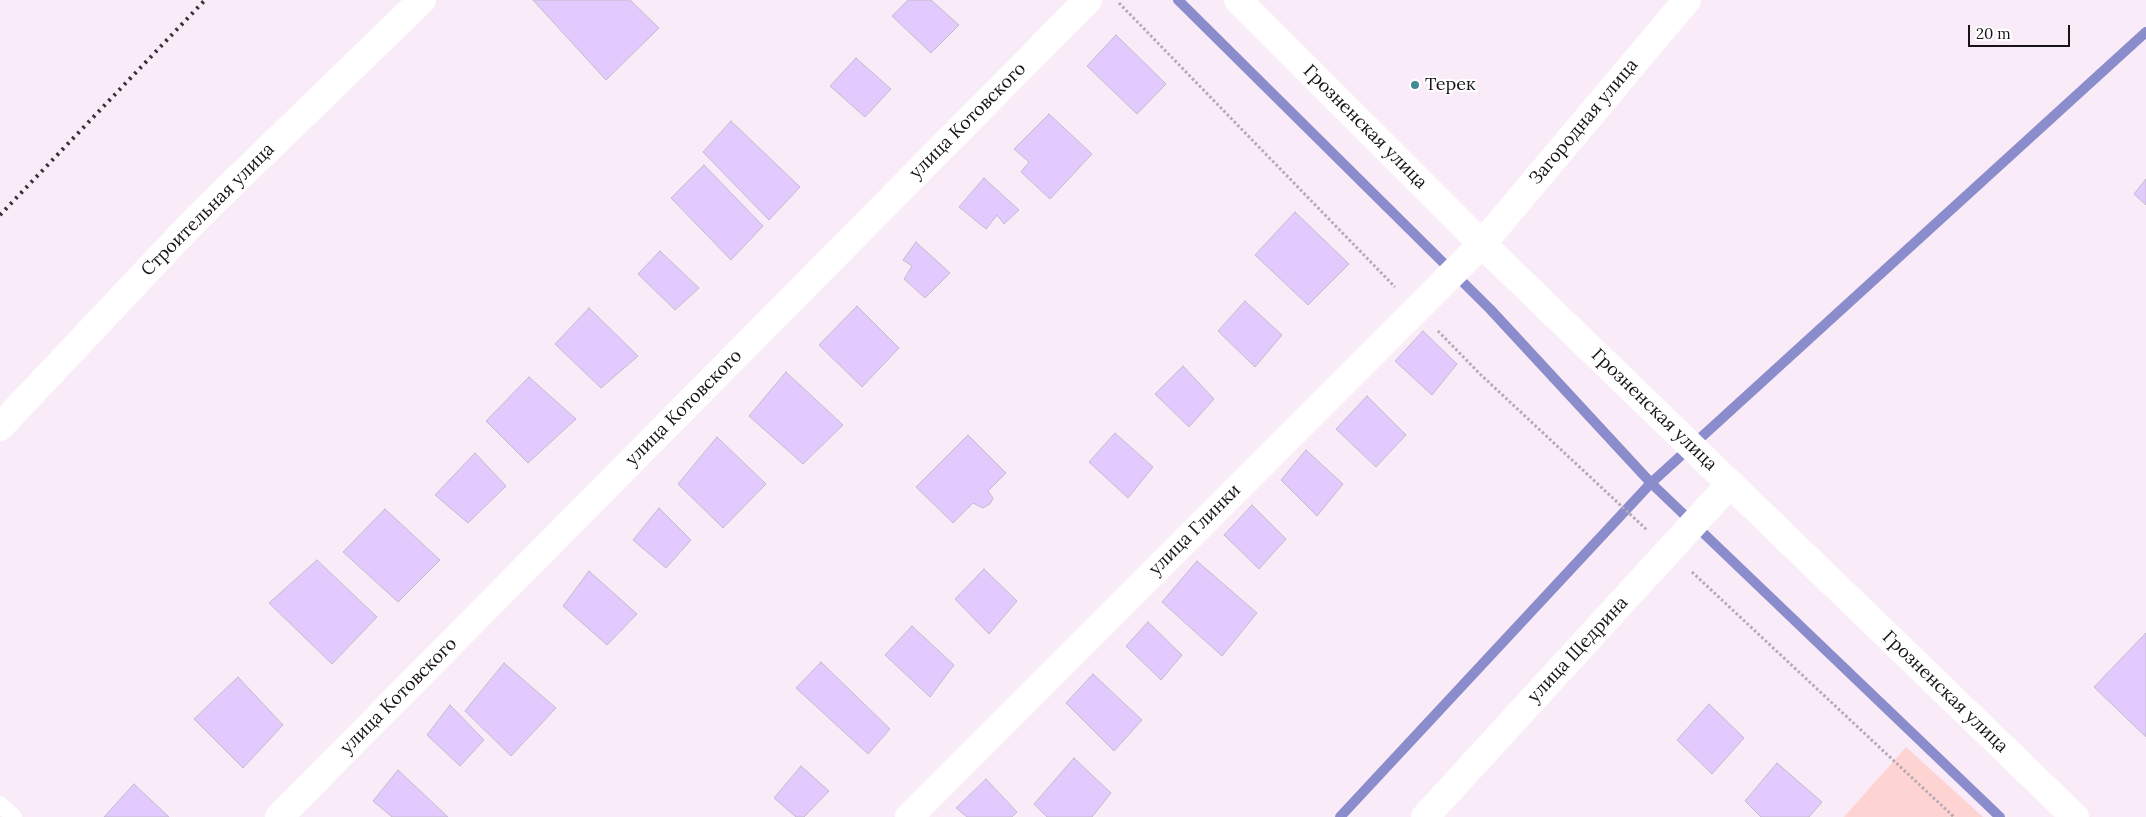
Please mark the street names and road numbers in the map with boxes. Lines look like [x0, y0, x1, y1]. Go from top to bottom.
street label: Загородная улица [1525, 55, 1643, 189]
street label: улица Котовского [905, 58, 1031, 184]
street label: Грозненская улица [1299, 61, 1431, 193]
street label: Строительная улица [137, 139, 279, 281]
street label: Грозненская улица [1587, 344, 1721, 476]
street label: улица Котовского [621, 345, 747, 471]
street label: улица Глинки [1145, 480, 1245, 580]
street label: улица Щедрина [1523, 592, 1633, 708]
street label: Грозненская улица [1878, 626, 2012, 758]
street label: улица Котовского [336, 633, 462, 759]

